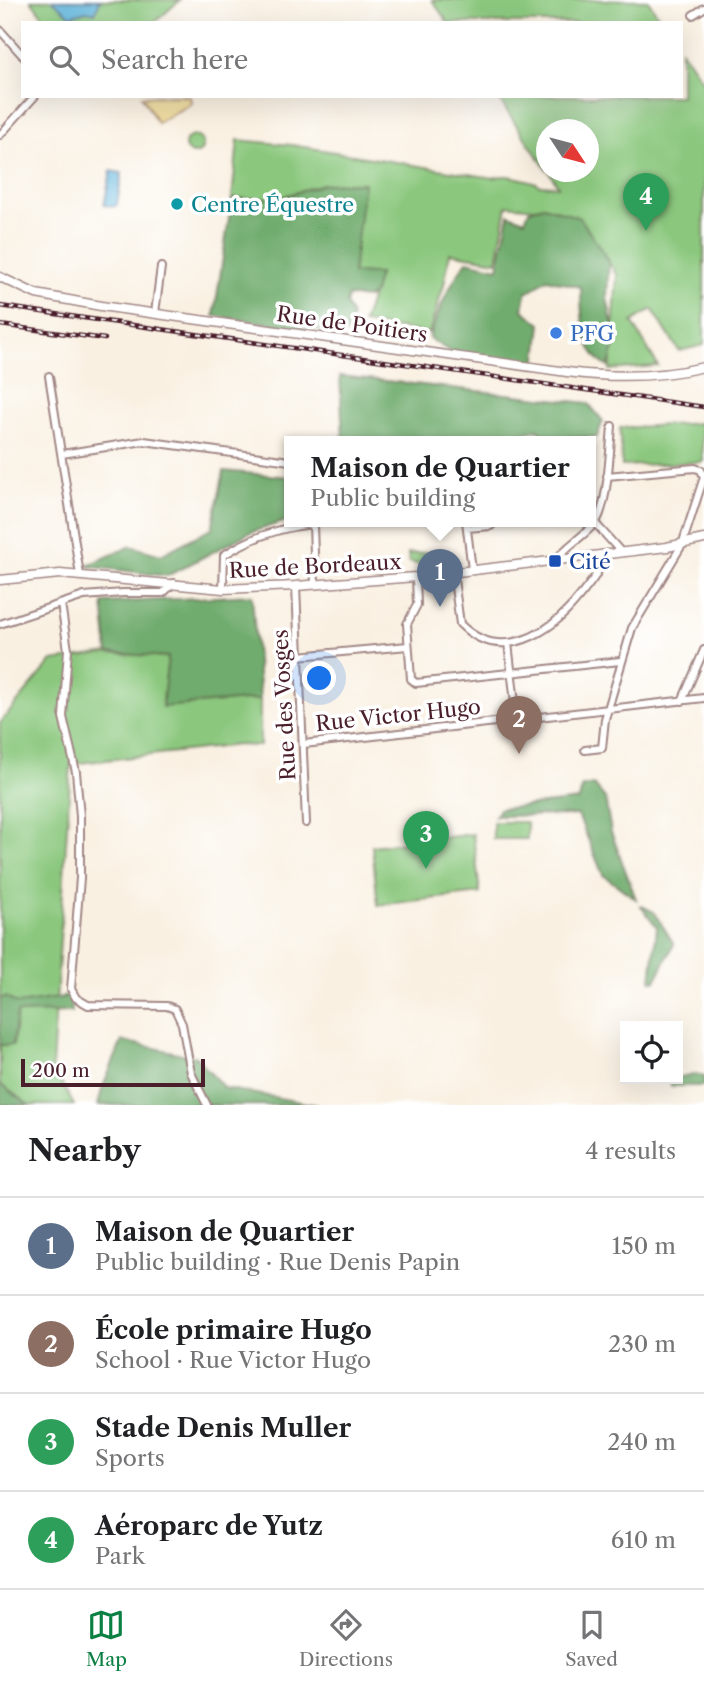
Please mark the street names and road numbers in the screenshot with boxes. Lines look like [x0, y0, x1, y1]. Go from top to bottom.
street label: Rue de Poitiers [275, 301, 429, 347]
street label: Rue de Bordeaux [228, 549, 403, 583]
street label: Rue des Vosges [268, 629, 300, 781]
street label: Rue Victor Hugo [314, 694, 482, 736]

